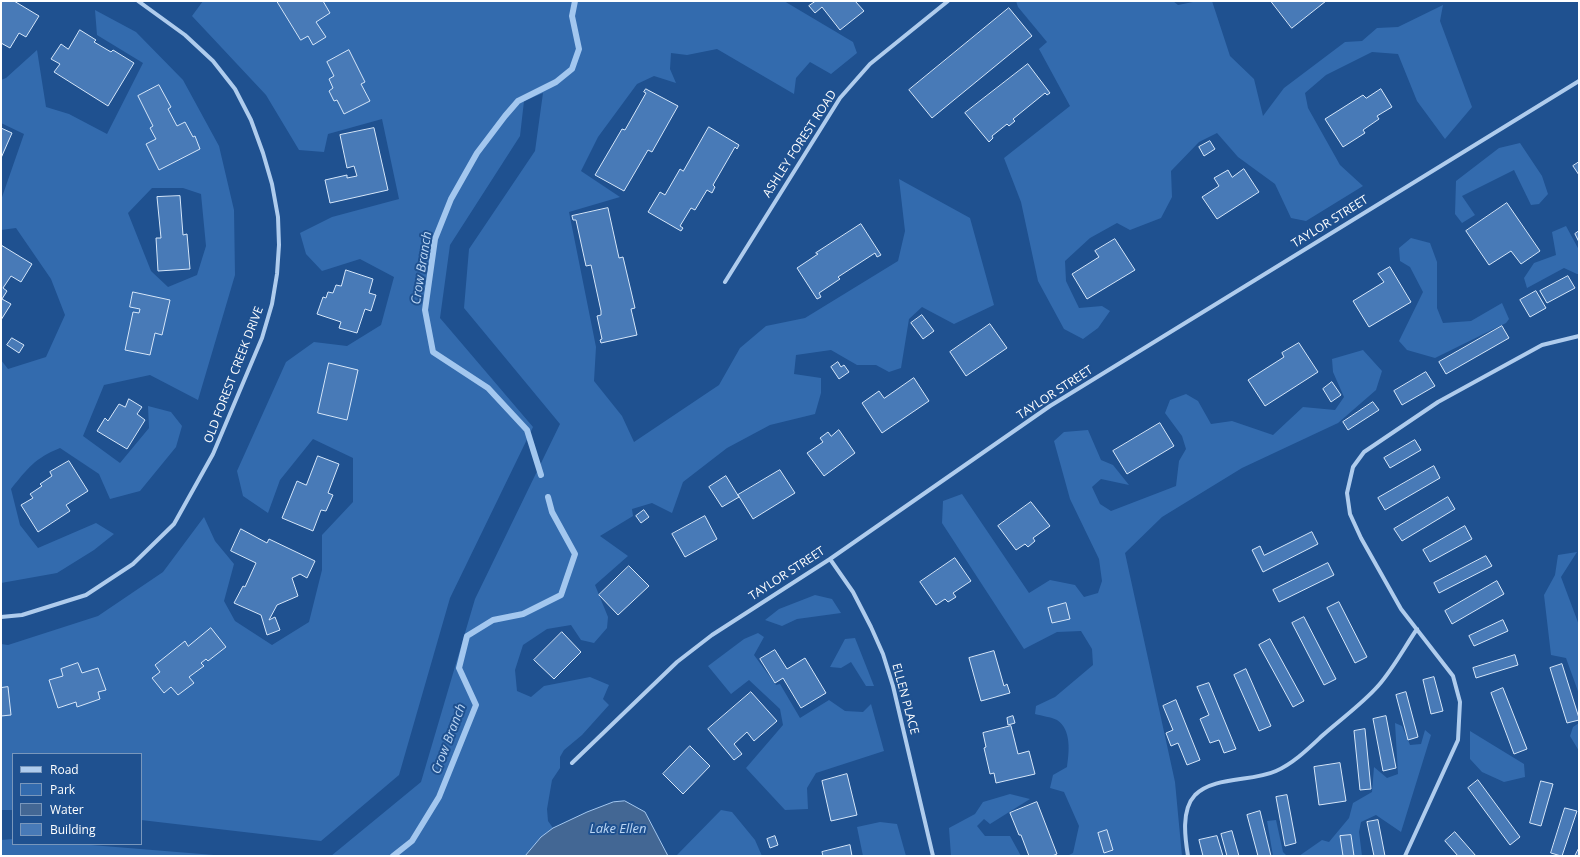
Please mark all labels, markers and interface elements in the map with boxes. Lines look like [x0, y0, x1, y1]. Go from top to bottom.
street label: ASHLEY FOREST ROAD [760, 88, 840, 200]
street label: TAYLOR STREET [1289, 193, 1371, 251]
water label: Crow Branch [409, 230, 435, 306]
street label: OLD FOREST CREEK DRIVE [201, 305, 267, 445]
street label: TAYLOR STREET [1014, 363, 1096, 423]
street label: TAYLOR STREET [746, 544, 828, 604]
street label: ELLEN PLACE [889, 662, 921, 736]
water label: Crow Branch [428, 702, 470, 776]
legend [12, 753, 142, 845]
text: Road [50, 761, 79, 778]
text: Park [50, 781, 75, 798]
text: Water [50, 801, 84, 818]
text: Building [50, 821, 95, 838]
water label: Lake Ellen [589, 821, 647, 837]

